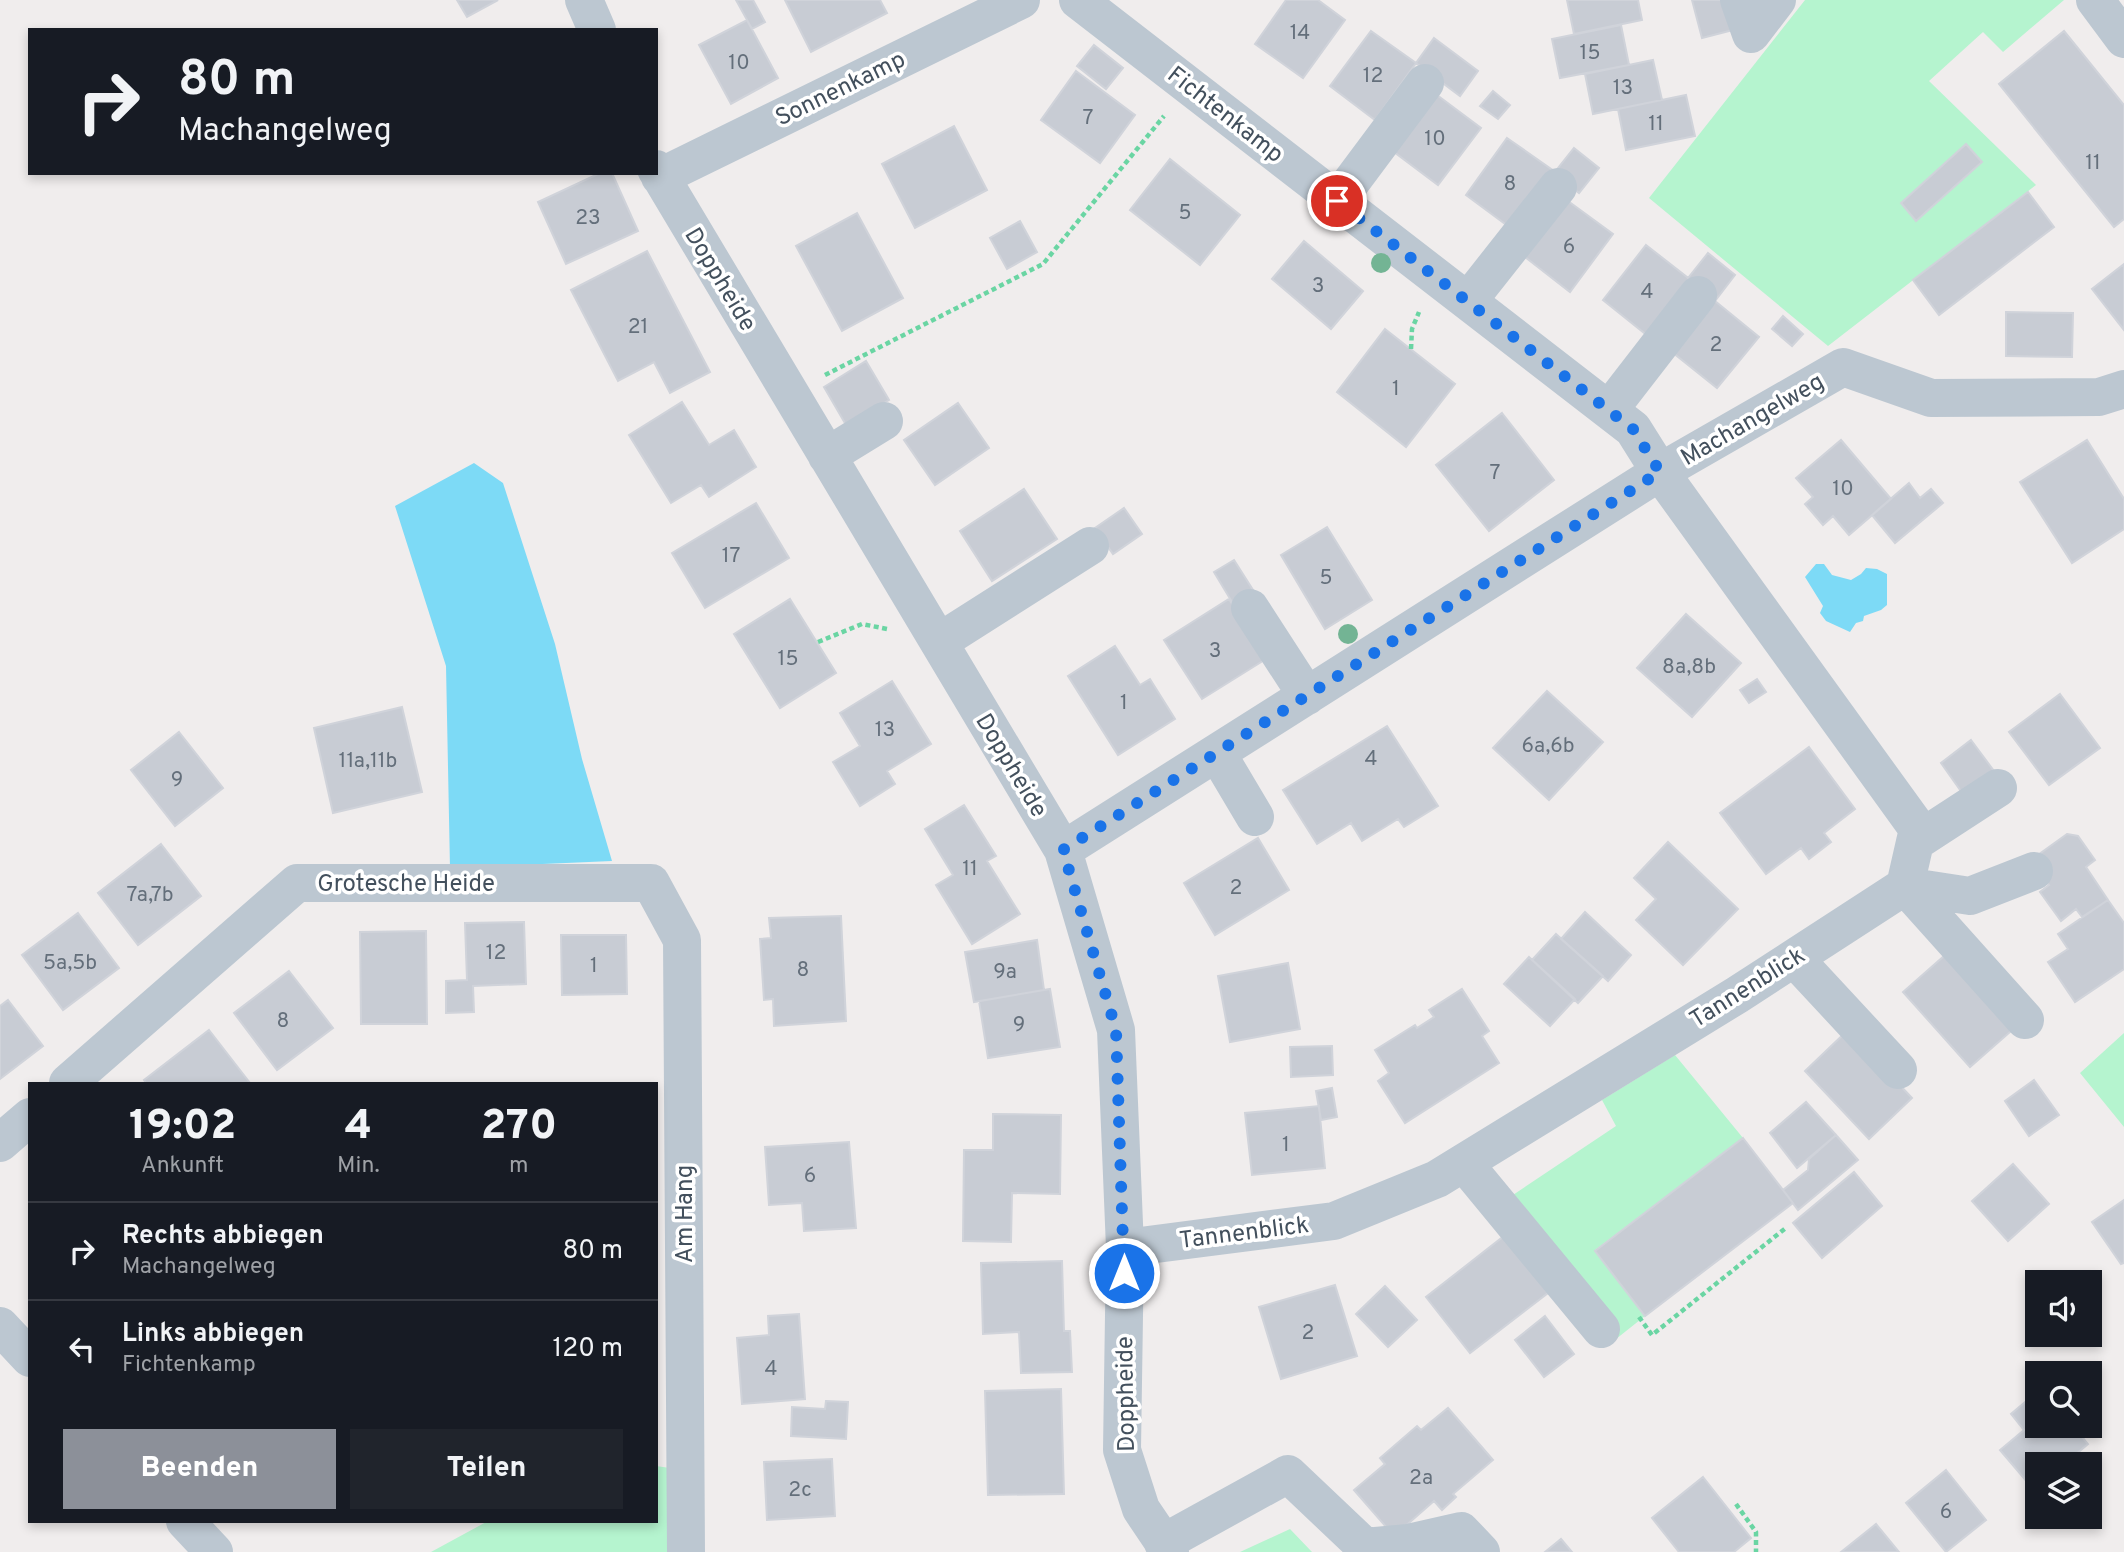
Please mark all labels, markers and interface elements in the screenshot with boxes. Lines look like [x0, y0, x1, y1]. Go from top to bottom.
house number: 14 [1290, 20, 1310, 47]
house number: 15 [1580, 40, 1600, 67]
street label: Sonnenkamp [771, 45, 911, 134]
house number: 10 [728, 50, 750, 77]
text: 80 m [178, 51, 295, 113]
icon: right [63, 56, 154, 147]
street label: Fichtenkamp [1161, 61, 1289, 170]
house number: 12 [1363, 63, 1383, 90]
house number: 13 [1613, 75, 1633, 102]
house number: 7 [1083, 105, 1094, 132]
house number: 11 [1648, 111, 1664, 138]
text: Machangelweg [178, 112, 392, 152]
house number: 10 [1424, 126, 1446, 153]
house number: 11 [2085, 150, 2101, 177]
pin [1307, 171, 1367, 231]
house number: 8 [1504, 171, 1516, 198]
icon: arrive [1318, 182, 1356, 220]
house number: 5 [1178, 200, 1192, 227]
house number: 23 [575, 205, 601, 232]
street label: Doppheide [677, 223, 762, 337]
house number: 6 [1563, 234, 1575, 261]
house number: 3 [1312, 273, 1324, 300]
house number: 4 [1640, 279, 1654, 306]
house number: 21 [628, 314, 648, 341]
house number: 2 [1710, 332, 1722, 359]
street label: Machangelweg [1676, 368, 1830, 474]
house number: 1 [1392, 376, 1400, 403]
house number: 7 [1490, 460, 1501, 487]
house number: 10 [1832, 476, 1854, 503]
house number: 17 [722, 543, 740, 570]
house number: 5 [1319, 565, 1333, 592]
house number: 3 [1209, 638, 1221, 665]
house number: 15 [778, 646, 798, 673]
house number: 8a,8b [1662, 654, 1716, 681]
house number: 1 [1120, 690, 1128, 717]
street label: Doppheide [968, 709, 1053, 823]
house number: 13 [875, 717, 895, 744]
house number: 6a,6b [1521, 733, 1575, 760]
house number: 4 [1364, 746, 1378, 773]
house number: 11a,11b [339, 748, 397, 775]
house number: 9 [171, 767, 183, 794]
house number: 11 [962, 856, 978, 883]
street label: Grotesche Heide [317, 870, 495, 900]
house number: 2 [1230, 875, 1242, 902]
house number: 7a,7b [126, 882, 174, 909]
house number: 12 [486, 940, 506, 967]
street label: Tannenblick [1685, 941, 1811, 1036]
house number: 5a,5b [43, 950, 97, 977]
house number: 1 [590, 953, 598, 980]
house number: 8 [797, 957, 809, 984]
house number: 9a [993, 959, 1017, 986]
house number: 8 [277, 1008, 289, 1035]
house number: 9 [1013, 1012, 1025, 1039]
text: 19:02 [129, 1101, 236, 1154]
text: 4 [345, 1101, 372, 1154]
text: 270 [481, 1101, 557, 1154]
house number: 1 [1282, 1132, 1290, 1159]
text: Ankunft [141, 1152, 224, 1181]
text: Min. [337, 1152, 380, 1181]
text: m [509, 1152, 529, 1181]
house number: 6 [804, 1163, 816, 1190]
street label: Am Hang [671, 1165, 701, 1263]
street label: Tannenblick [1178, 1211, 1311, 1257]
text: Rechts abbiegen [122, 1220, 324, 1253]
icon: right [63, 1232, 101, 1270]
text: 80 m [563, 1235, 623, 1268]
position arrow [1087, 1236, 1161, 1310]
text: Machangelweg [122, 1253, 276, 1282]
map controls [2025, 1270, 2102, 1529]
button: sound [2025, 1270, 2102, 1347]
text: Links abbiegen [122, 1318, 304, 1351]
house number: 2 [1302, 1320, 1314, 1347]
icon: left [63, 1330, 101, 1368]
text: 120 m [553, 1333, 623, 1366]
street label: Doppheide [1111, 1336, 1143, 1452]
text: Fichtenkamp [122, 1351, 256, 1380]
house number: 4 [764, 1356, 778, 1383]
button: search [2025, 1361, 2102, 1438]
button: Beenden [63, 1429, 336, 1509]
button: Teilen [350, 1429, 623, 1509]
button: layers [2025, 1452, 2102, 1529]
house number: 2a [1409, 1465, 1433, 1492]
house number: 2c [788, 1477, 812, 1504]
house number: 6 [1940, 1499, 1952, 1526]

